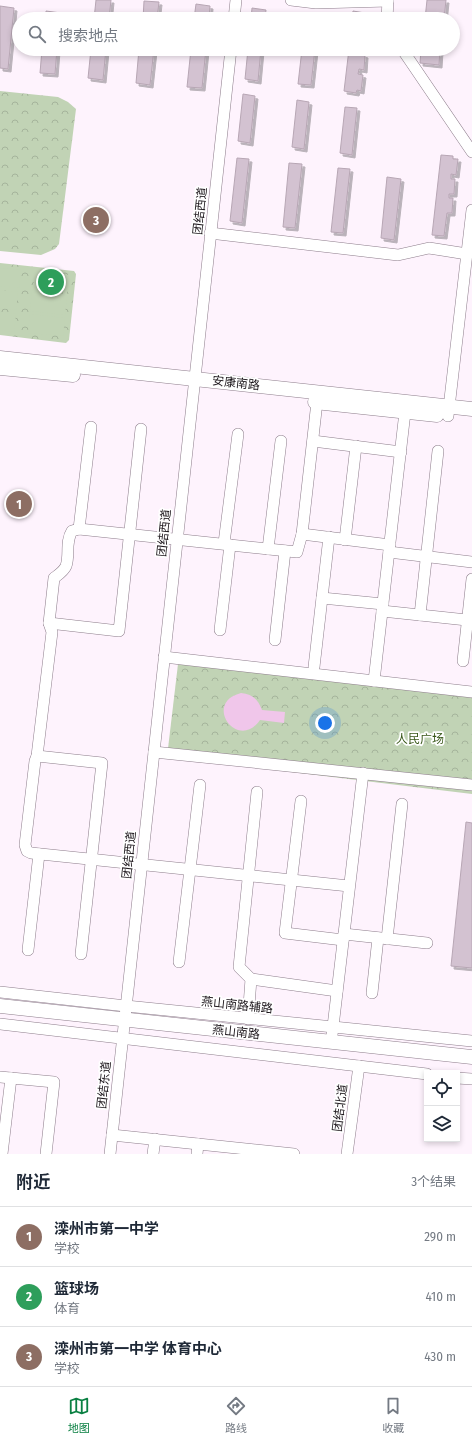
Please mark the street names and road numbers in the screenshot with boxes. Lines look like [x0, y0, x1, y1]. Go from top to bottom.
street label: 团结西道 [191, 186, 209, 236]
street label: 安康南路 [211, 374, 261, 392]
street label: 团结西道 [155, 508, 173, 558]
street label: 团结西道 [120, 830, 138, 880]
street label: 燕山南路辅路 [200, 994, 274, 1016]
street label: 燕山南路 [211, 1023, 261, 1041]
street label: 团结东道 [95, 1060, 113, 1110]
street label: 团结北道 [330, 1083, 350, 1133]

